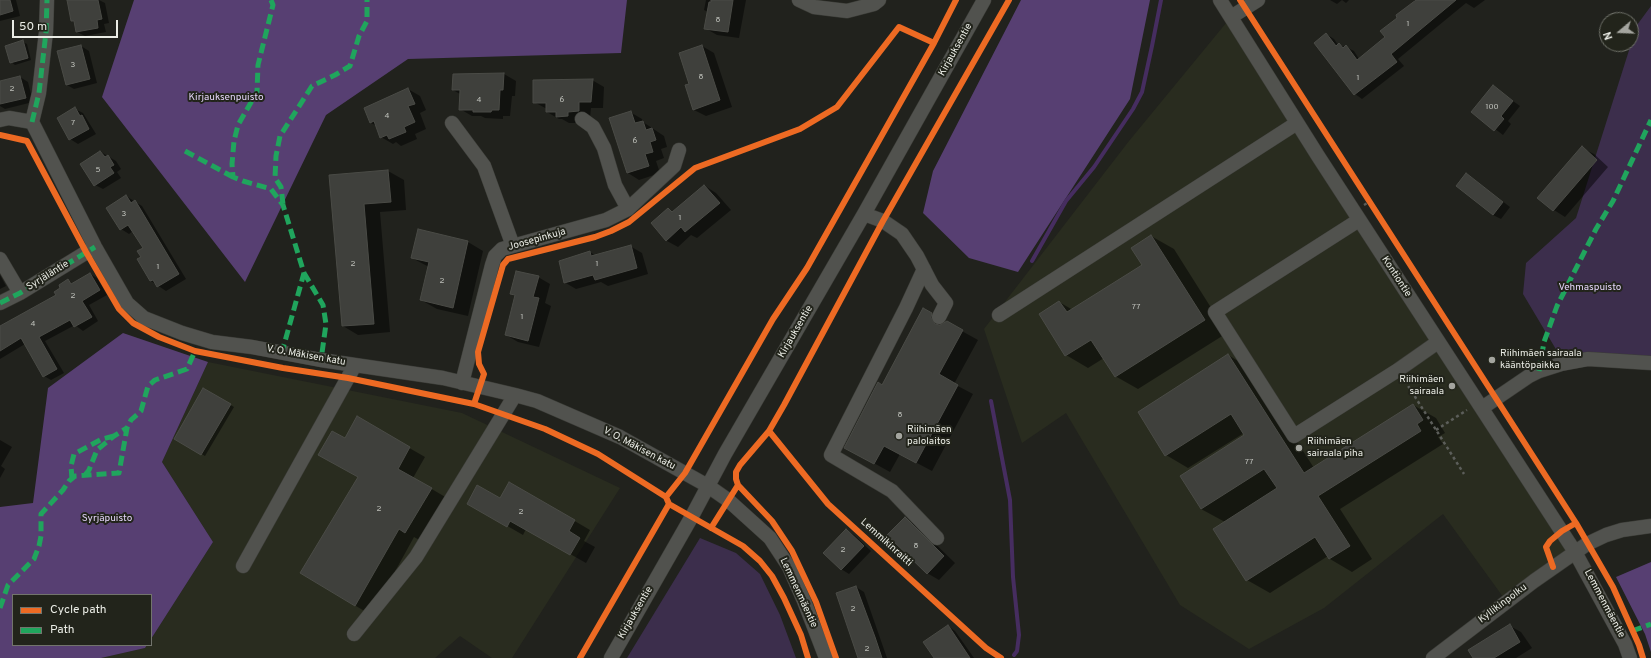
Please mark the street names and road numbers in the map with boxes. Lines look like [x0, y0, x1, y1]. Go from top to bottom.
street label: Kirjauksentie [937, 21, 975, 79]
street label: Joosepinkuja [507, 226, 567, 254]
street label: Kontiontie [1378, 254, 1414, 300]
street label: Syrjäläntie [25, 258, 71, 294]
street label: Kirjauksentie [776, 304, 816, 360]
street label: V. O. Mäkisen katu [266, 343, 346, 369]
street label: V. O. Mäkisen katu [601, 425, 677, 473]
street label: Lemmikinraitti [858, 517, 914, 569]
street label: Lemmenmäentie [777, 556, 819, 630]
street label: Lemmenmäentie [1581, 568, 1627, 640]
street label: Kyllikinpolku [1476, 582, 1530, 626]
street label: Kirjauksentie [616, 585, 656, 641]

